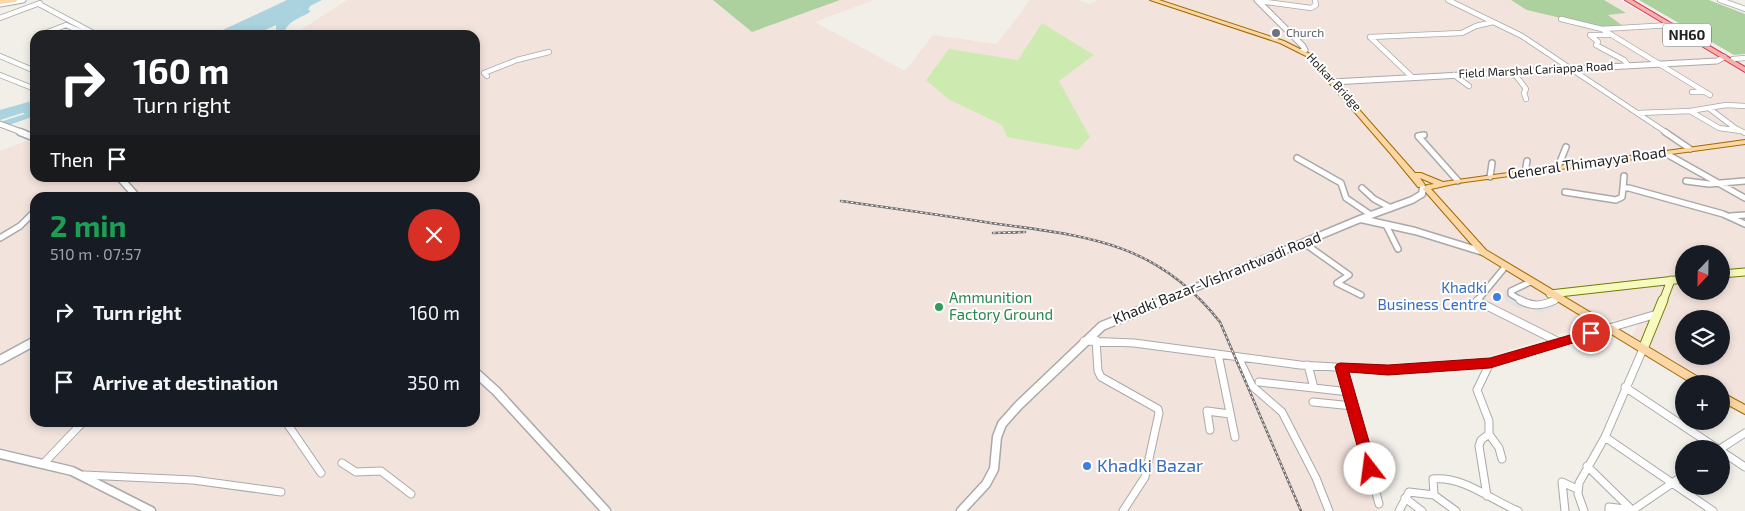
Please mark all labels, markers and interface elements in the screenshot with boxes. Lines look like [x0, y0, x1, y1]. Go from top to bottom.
road number: NH60 [1663, 24, 1711, 46]
place label: Church [1286, 25, 1324, 39]
marker: Church [1270, 27, 1282, 39]
text: 160 m [133, 49, 229, 91]
icon: right [50, 50, 115, 115]
street label: Holkar Bridge [1305, 50, 1365, 113]
street label: Field Marshal Cariappa Road [1458, 58, 1614, 80]
text: Turn right [133, 91, 231, 117]
street label: General Thimayya Road [1506, 142, 1667, 182]
icon: arrive [103, 145, 131, 173]
text: Then [50, 148, 93, 171]
text: 2 min [50, 207, 127, 243]
button: close [408, 209, 460, 261]
street label: Khadki Bazar-Vishrantwadi Road [1110, 227, 1323, 327]
text: 510 m · 07:57 [50, 244, 141, 263]
north arrow [1675, 245, 1730, 300]
map controls [1675, 245, 1730, 495]
place label: Khadki Business Centre [1378, 278, 1487, 313]
place label: Ammunition Factory Ground [949, 288, 1053, 323]
marker: Khadki Business Centre [1491, 291, 1503, 303]
icon: right [50, 298, 78, 326]
text: Turn right [93, 301, 181, 324]
text: 160 m [409, 301, 460, 324]
marker: Ammunition Factory Ground [933, 301, 945, 313]
button: layers [1675, 310, 1730, 365]
pin [1570, 312, 1612, 354]
icon: arrive [1577, 319, 1605, 347]
icon: arrive [50, 368, 78, 396]
text: Arrive at destination [93, 371, 278, 394]
text: 350 m [407, 371, 460, 394]
button: + [1675, 375, 1730, 430]
button: − [1675, 440, 1730, 495]
position arrow [1343, 442, 1395, 494]
place label: Khadki Bazar [1097, 454, 1203, 476]
marker: Khadki Bazar [1081, 460, 1093, 472]

